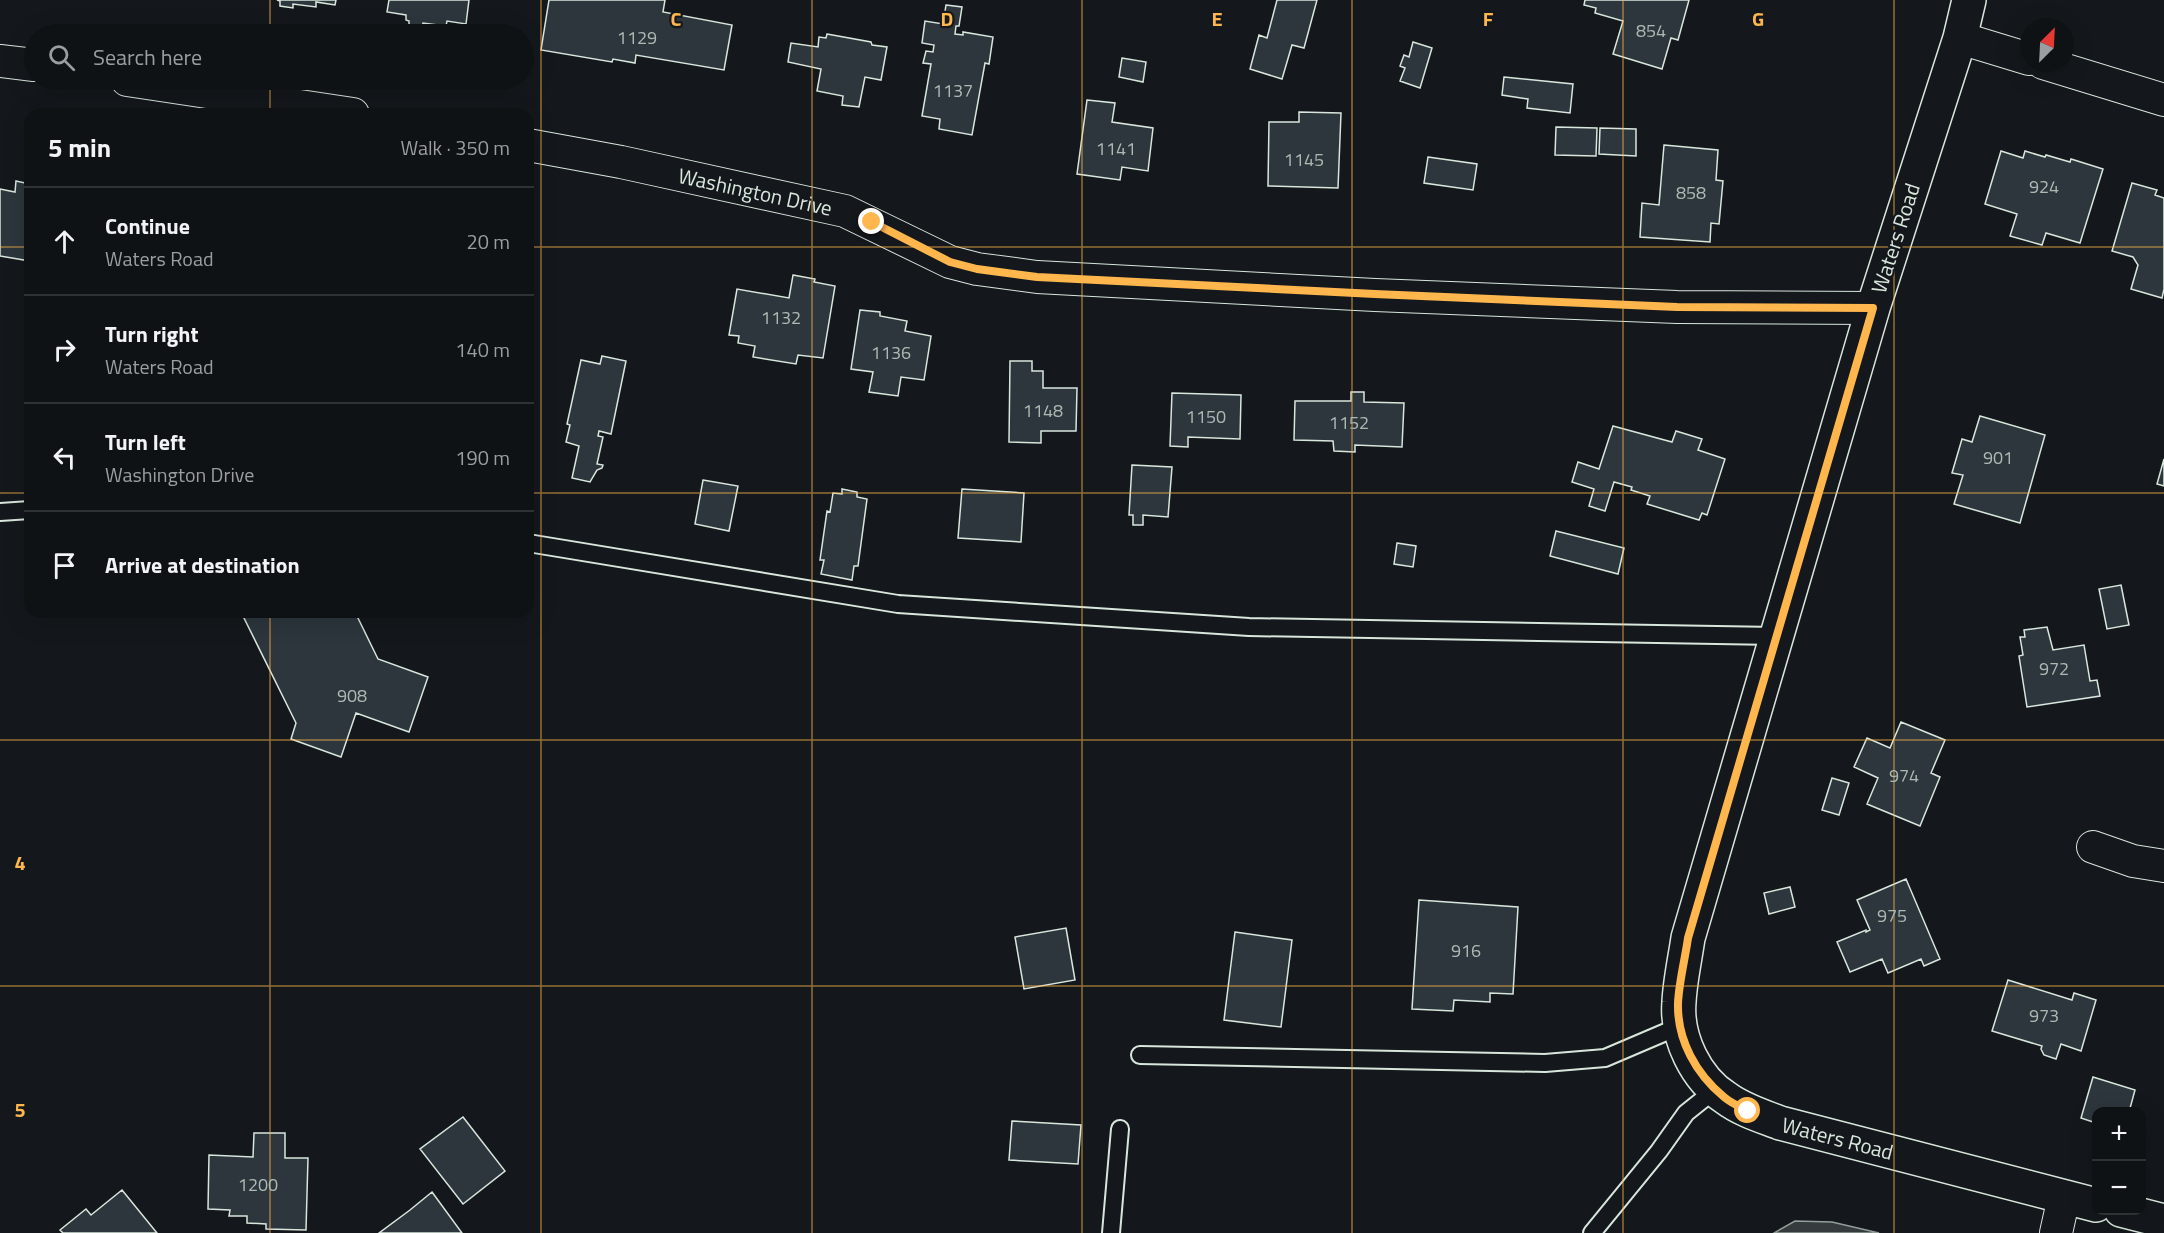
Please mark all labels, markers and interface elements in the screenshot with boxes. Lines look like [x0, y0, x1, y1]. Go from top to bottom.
text: C [671, 3, 682, 34]
text: D [941, 3, 953, 34]
text: E [1211, 3, 1223, 34]
text: F [1483, 3, 1494, 34]
text: G [1752, 3, 1764, 34]
house number: 854 [1636, 17, 1666, 44]
north arrow [2020, 18, 2074, 72]
search box [24, 24, 534, 90]
house number: 1129 [617, 24, 657, 51]
text: Search here [93, 40, 202, 74]
icon: search [45, 41, 78, 74]
house number: 1137 [933, 77, 973, 104]
text: 5 min [48, 128, 111, 167]
text: Walk · 350 m [401, 132, 510, 163]
house number: 1141 [1096, 135, 1136, 162]
house number: 1145 [1284, 146, 1324, 173]
street label: Washington Drive [675, 159, 835, 224]
house number: 924 [2029, 173, 2059, 200]
house number: 858 [1676, 179, 1706, 206]
street label: Waters Road [1862, 179, 1928, 297]
route end [858, 208, 884, 234]
text: Continue [105, 209, 190, 243]
icon: ahead [48, 225, 81, 258]
text: 20 m [466, 226, 510, 257]
text: Waters Road [105, 243, 213, 274]
house number: 1132 [761, 304, 801, 331]
text: Turn right [105, 317, 199, 351]
icon: right [48, 333, 81, 366]
text: 140 m [455, 334, 510, 365]
house number: 1136 [871, 339, 911, 366]
text: Waters Road [105, 351, 213, 382]
house number: 1148 [1023, 397, 1063, 424]
house number: 1150 [1186, 403, 1226, 430]
house number: 1152 [1329, 409, 1369, 436]
text: Turn left [105, 425, 186, 459]
icon: left [48, 441, 81, 474]
text: 190 m [455, 442, 510, 473]
house number: 901 [1983, 444, 2013, 471]
text: Washington Drive [105, 459, 254, 490]
text: Arrive at destination [105, 548, 300, 582]
icon: arrive [48, 549, 81, 582]
house number: 972 [2039, 655, 2069, 682]
house number: 908 [337, 682, 367, 709]
house number: 974 [1889, 762, 1919, 789]
text: 4 [14, 847, 26, 878]
house number: 975 [1877, 902, 1907, 929]
house number: 916 [1451, 937, 1481, 964]
house number: 973 [2029, 1002, 2059, 1029]
text: 5 [14, 1094, 26, 1125]
route start [1734, 1097, 1760, 1123]
map controls [2092, 1107, 2146, 1215]
button: + [2092, 1107, 2146, 1161]
street label: Waters Road [1779, 1108, 1897, 1168]
button: − [2092, 1161, 2146, 1215]
house number: 1200 [238, 1171, 278, 1198]

